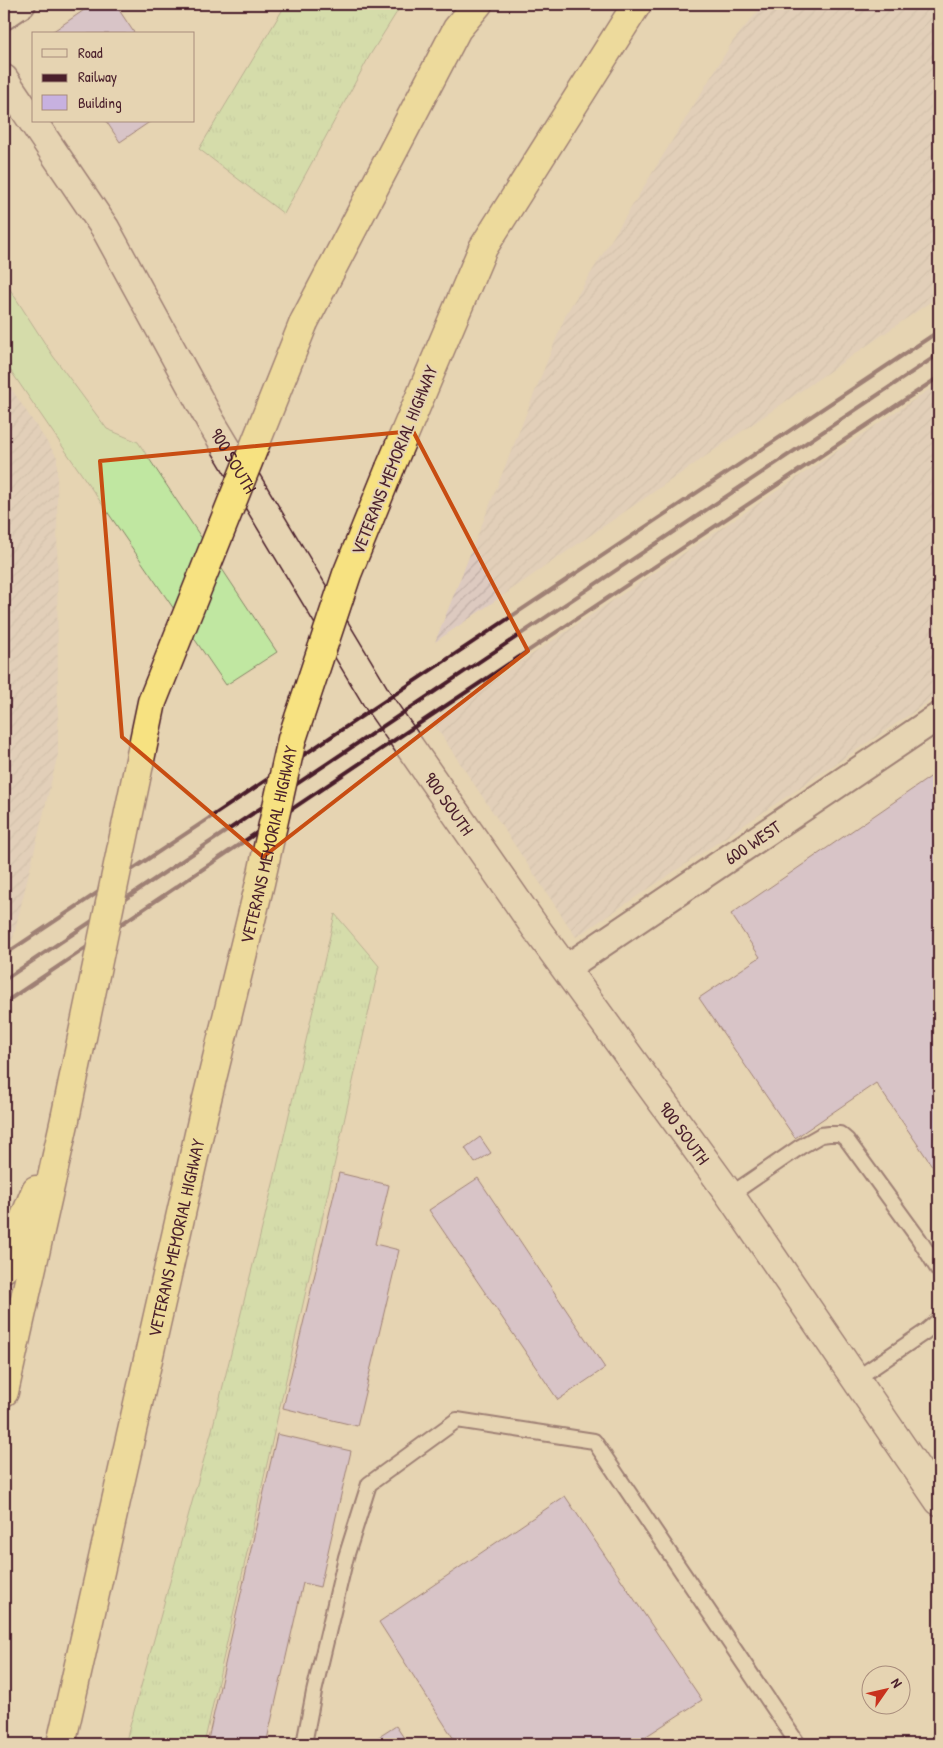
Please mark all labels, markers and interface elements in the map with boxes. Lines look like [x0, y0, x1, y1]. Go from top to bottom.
legend [32, 32, 195, 122]
text: Road [78, 42, 103, 63]
text: Railway [78, 66, 117, 87]
text: Building [78, 92, 122, 113]
street label: VETERANS MEMORIAL HIGHWAY [345, 361, 444, 558]
street label: 900 SOUTH [205, 423, 263, 498]
street label: VETERANS MEMORIAL HIGHWAY [233, 743, 303, 946]
street label: 900 SOUTH [418, 767, 480, 840]
street label: 600 WEST [719, 814, 786, 870]
street label: 900 SOUTH [654, 1096, 716, 1169]
street label: VETERANS MEMORIAL HIGHWAY [141, 1136, 210, 1339]
north arrow [860, 1666, 910, 1716]
text: N [887, 1674, 907, 1691]

